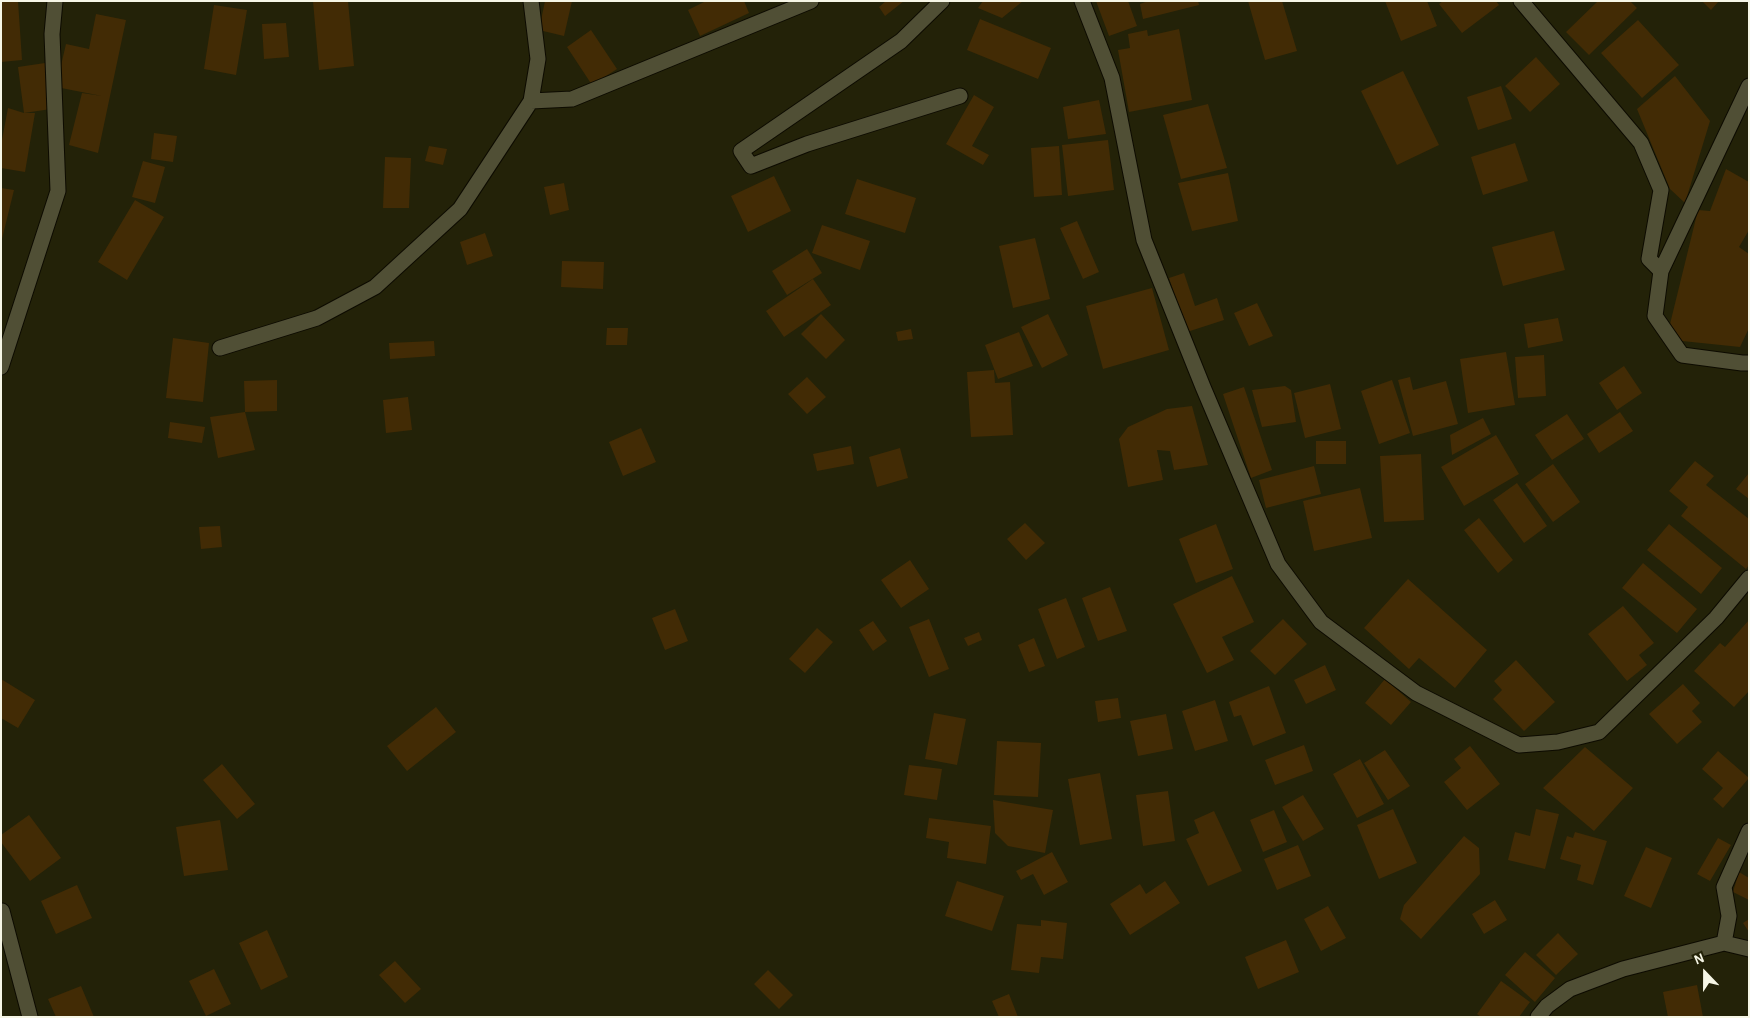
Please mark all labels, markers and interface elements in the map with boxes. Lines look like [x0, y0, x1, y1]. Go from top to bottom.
north arrow [1680, 948, 1730, 998]
text: N [1692, 951, 1707, 967]

